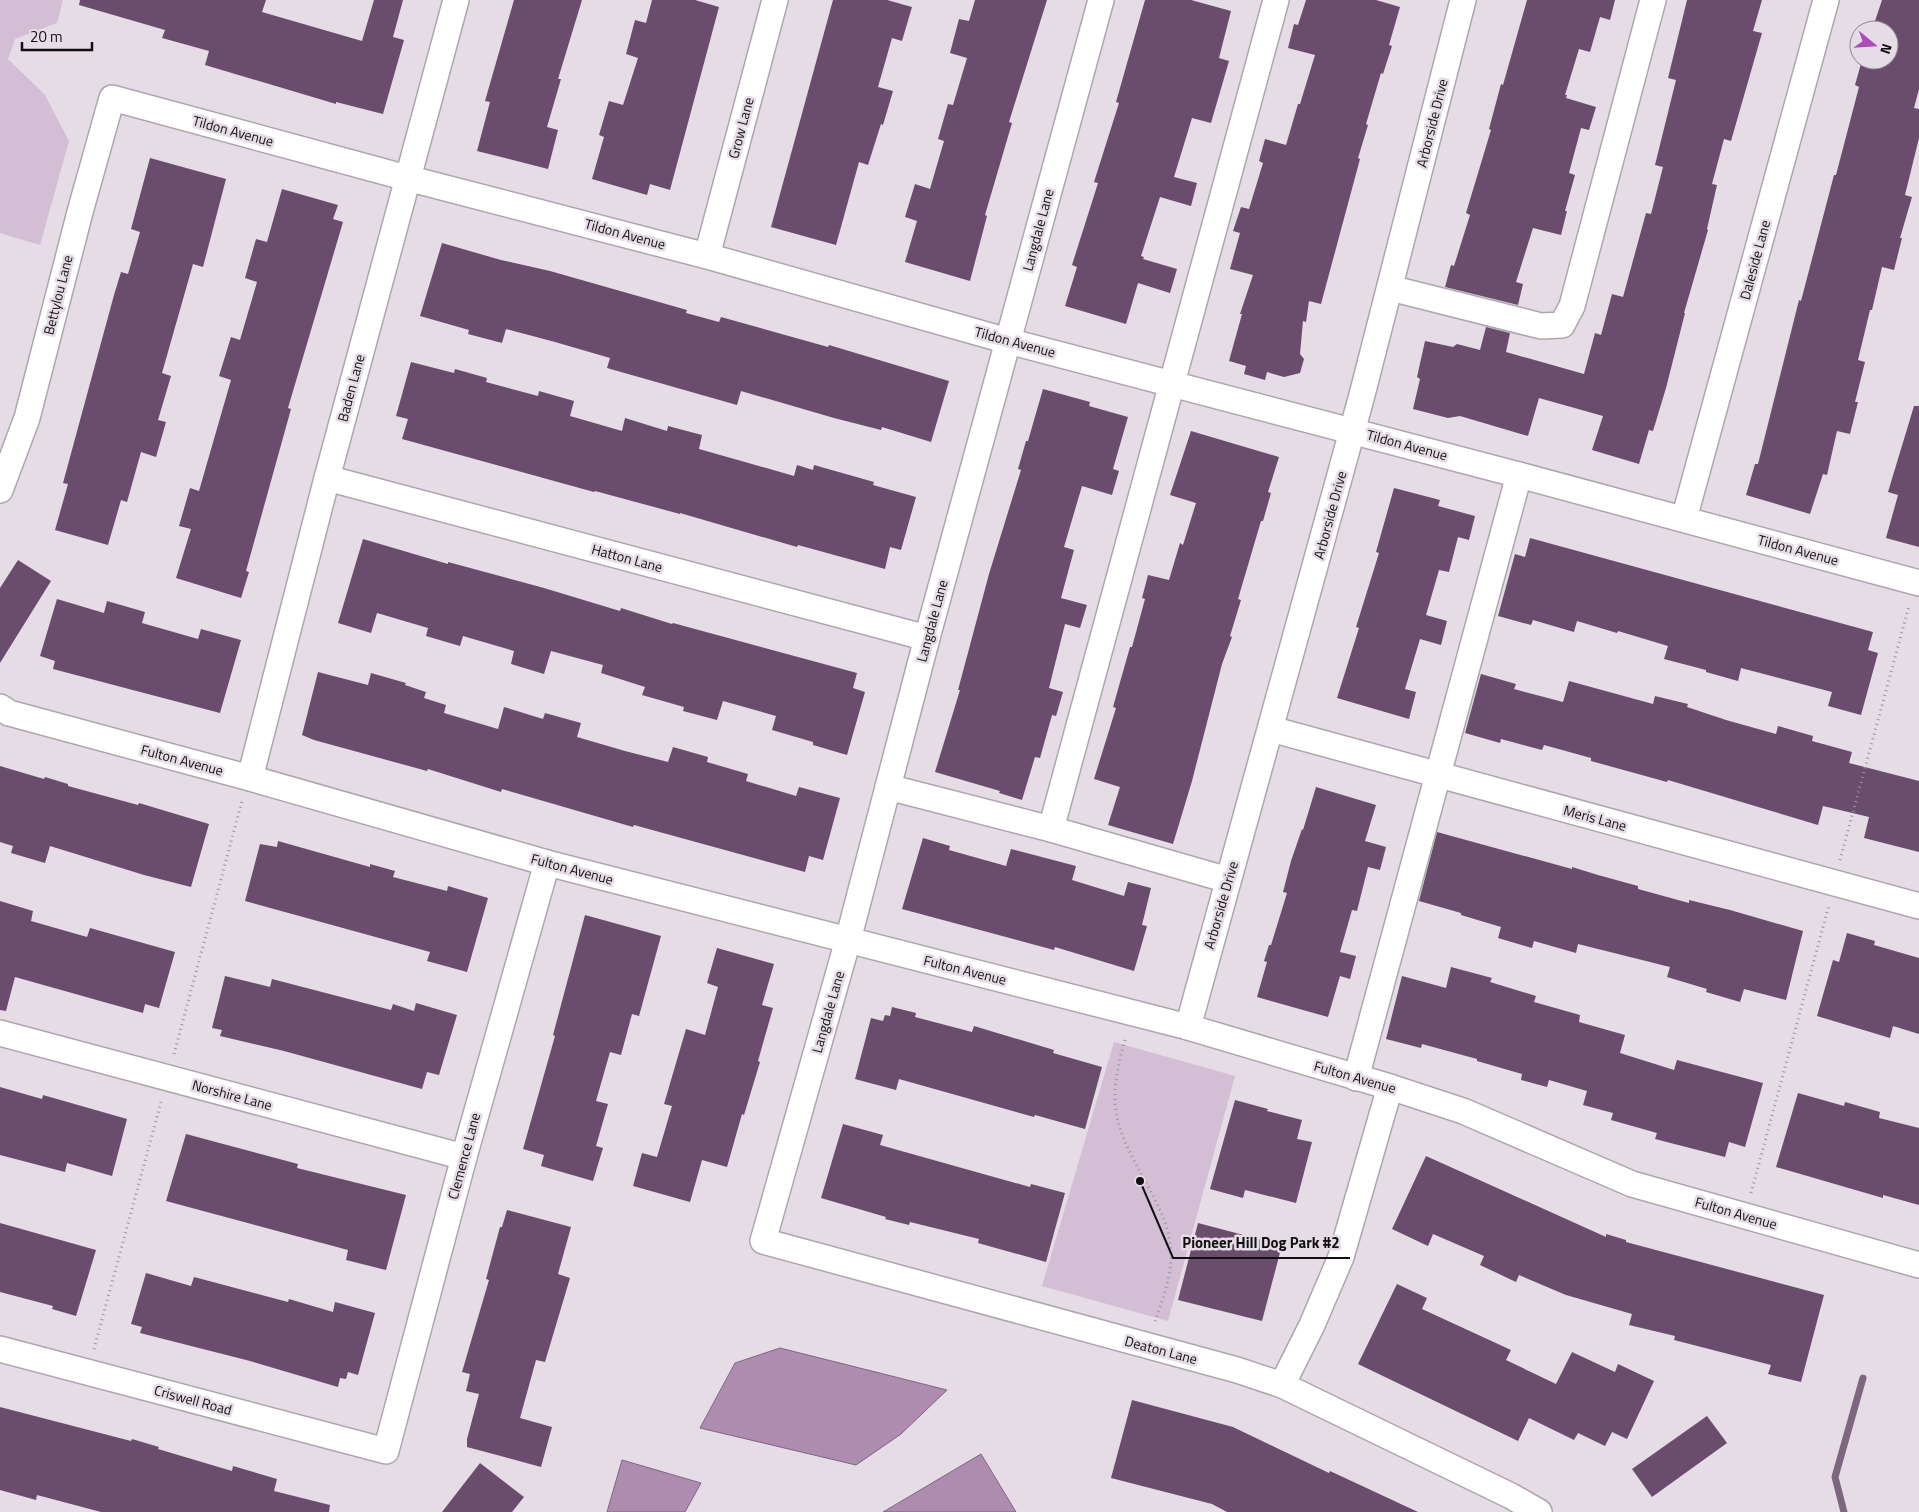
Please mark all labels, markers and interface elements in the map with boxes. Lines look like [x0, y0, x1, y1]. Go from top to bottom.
scale bar [22, 20, 92, 52]
north arrow [1849, 20, 1899, 70]
text: 20 m [30, 25, 63, 48]
text: N [1875, 41, 1898, 57]
street label: Arborside Drive [1410, 76, 1453, 169]
street label: Grow Lane [722, 95, 759, 161]
street label: Tildon Avenue [190, 110, 276, 151]
street label: Langdale Lane [1016, 186, 1059, 273]
street label: Tildon Avenue [582, 213, 668, 254]
street label: Daleside Lane [1734, 218, 1775, 302]
street label: Bettylou Lane [37, 253, 78, 337]
street label: Tildon Avenue [972, 321, 1058, 362]
street label: Baden Lane [331, 352, 370, 424]
street label: Tildon Avenue [1364, 424, 1450, 465]
street label: Arborside Drive [1308, 468, 1351, 561]
street label: Tildon Avenue [1755, 529, 1841, 570]
street label: Hatton Lane [589, 538, 665, 577]
street label: Langdale Lane [910, 577, 953, 664]
street label: Fulton Avenue [139, 738, 226, 781]
street label: Meris Lane [1561, 799, 1629, 836]
street label: Fulton Avenue [529, 847, 616, 890]
street label: Arborside Drive [1198, 858, 1243, 951]
street label: Fulton Avenue [922, 949, 1009, 990]
street label: Langdale Lane [806, 968, 849, 1055]
street label: Fulton Avenue [1312, 1055, 1399, 1098]
street label: Norshire Lane [190, 1074, 274, 1115]
street label: Clemence Lane [442, 1110, 485, 1201]
street label: Fulton Avenue [1693, 1191, 1780, 1234]
callout: Pioneer Hill Dog Park #2 [1173, 1228, 1350, 1258]
text: Pioneer Hill Dog Park #2 [1182, 1231, 1340, 1254]
street label: Deaton Lane [1123, 1330, 1200, 1369]
street label: Criswell Road [152, 1379, 234, 1420]

